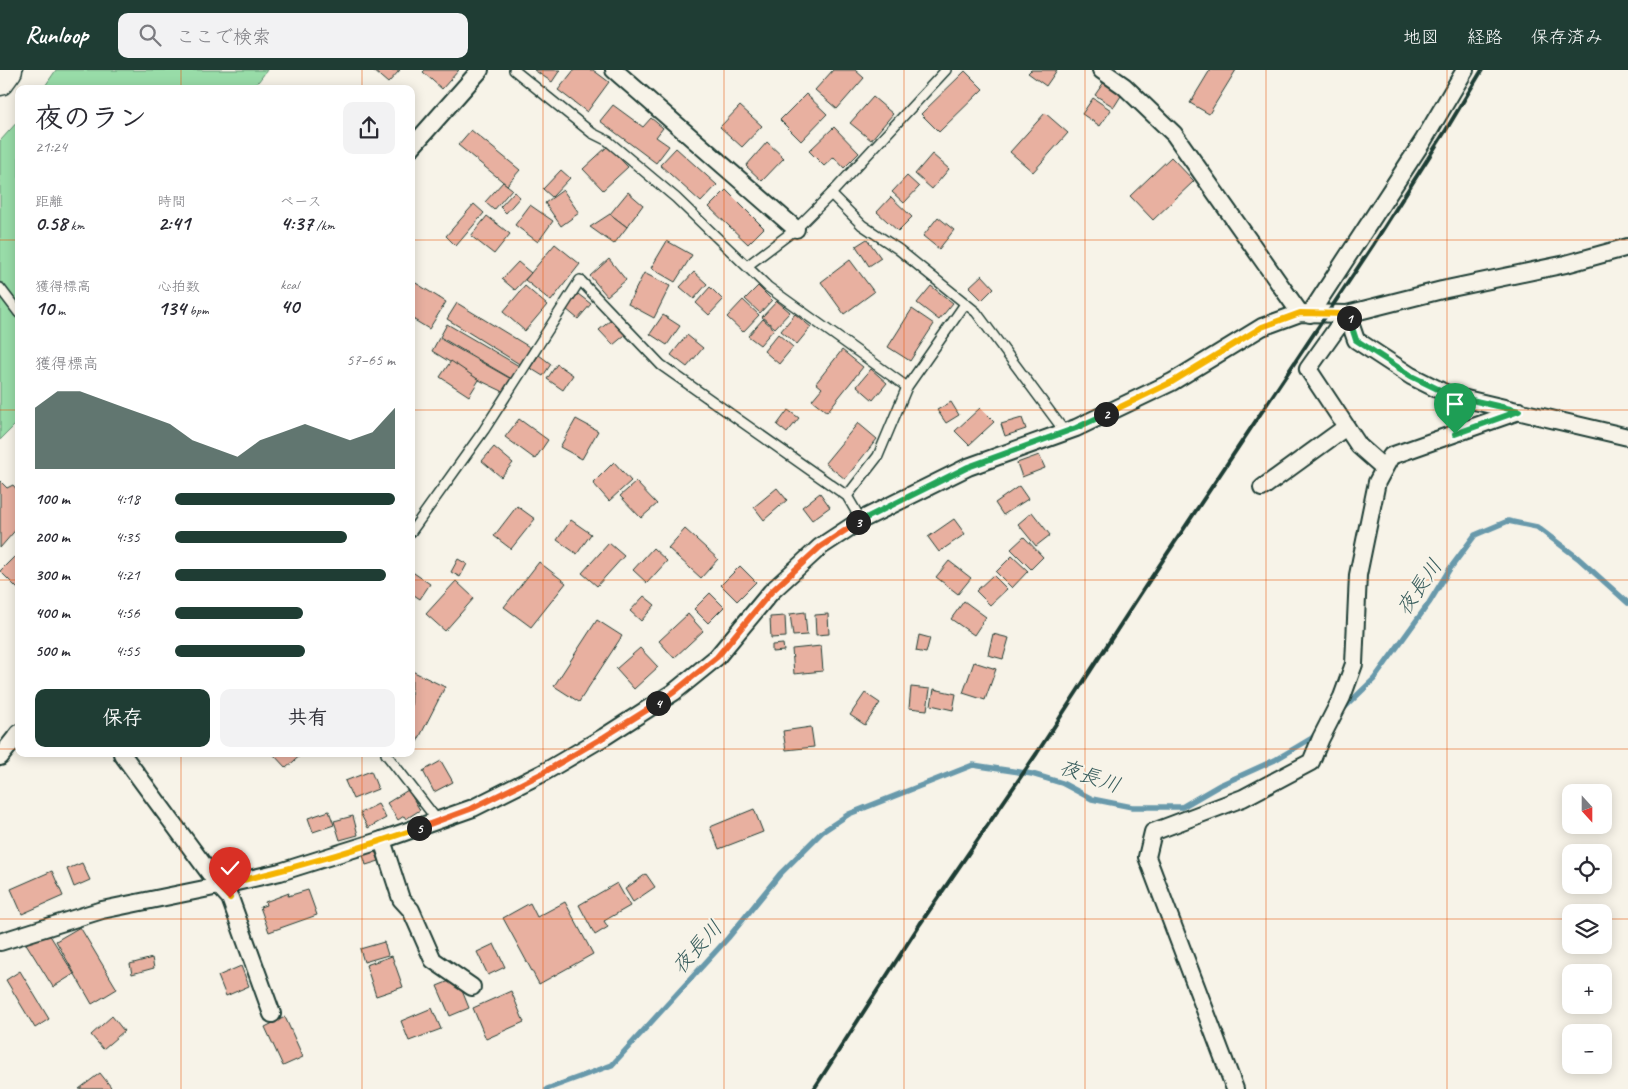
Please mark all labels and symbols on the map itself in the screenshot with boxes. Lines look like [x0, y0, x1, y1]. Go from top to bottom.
pin: 1 [1336, 306, 1362, 330]
pin [1434, 383, 1476, 434]
pin: 2 [1094, 402, 1118, 426]
pin: 3 [846, 510, 870, 534]
water label: 夜長川 [1390, 554, 1448, 620]
pin: 4 [646, 690, 670, 716]
water label: 夜長川 [1056, 753, 1124, 799]
north arrow [1562, 784, 1612, 834]
pin: 5 [406, 816, 432, 840]
pin [209, 847, 251, 898]
water label: 夜長川 [666, 915, 728, 979]

